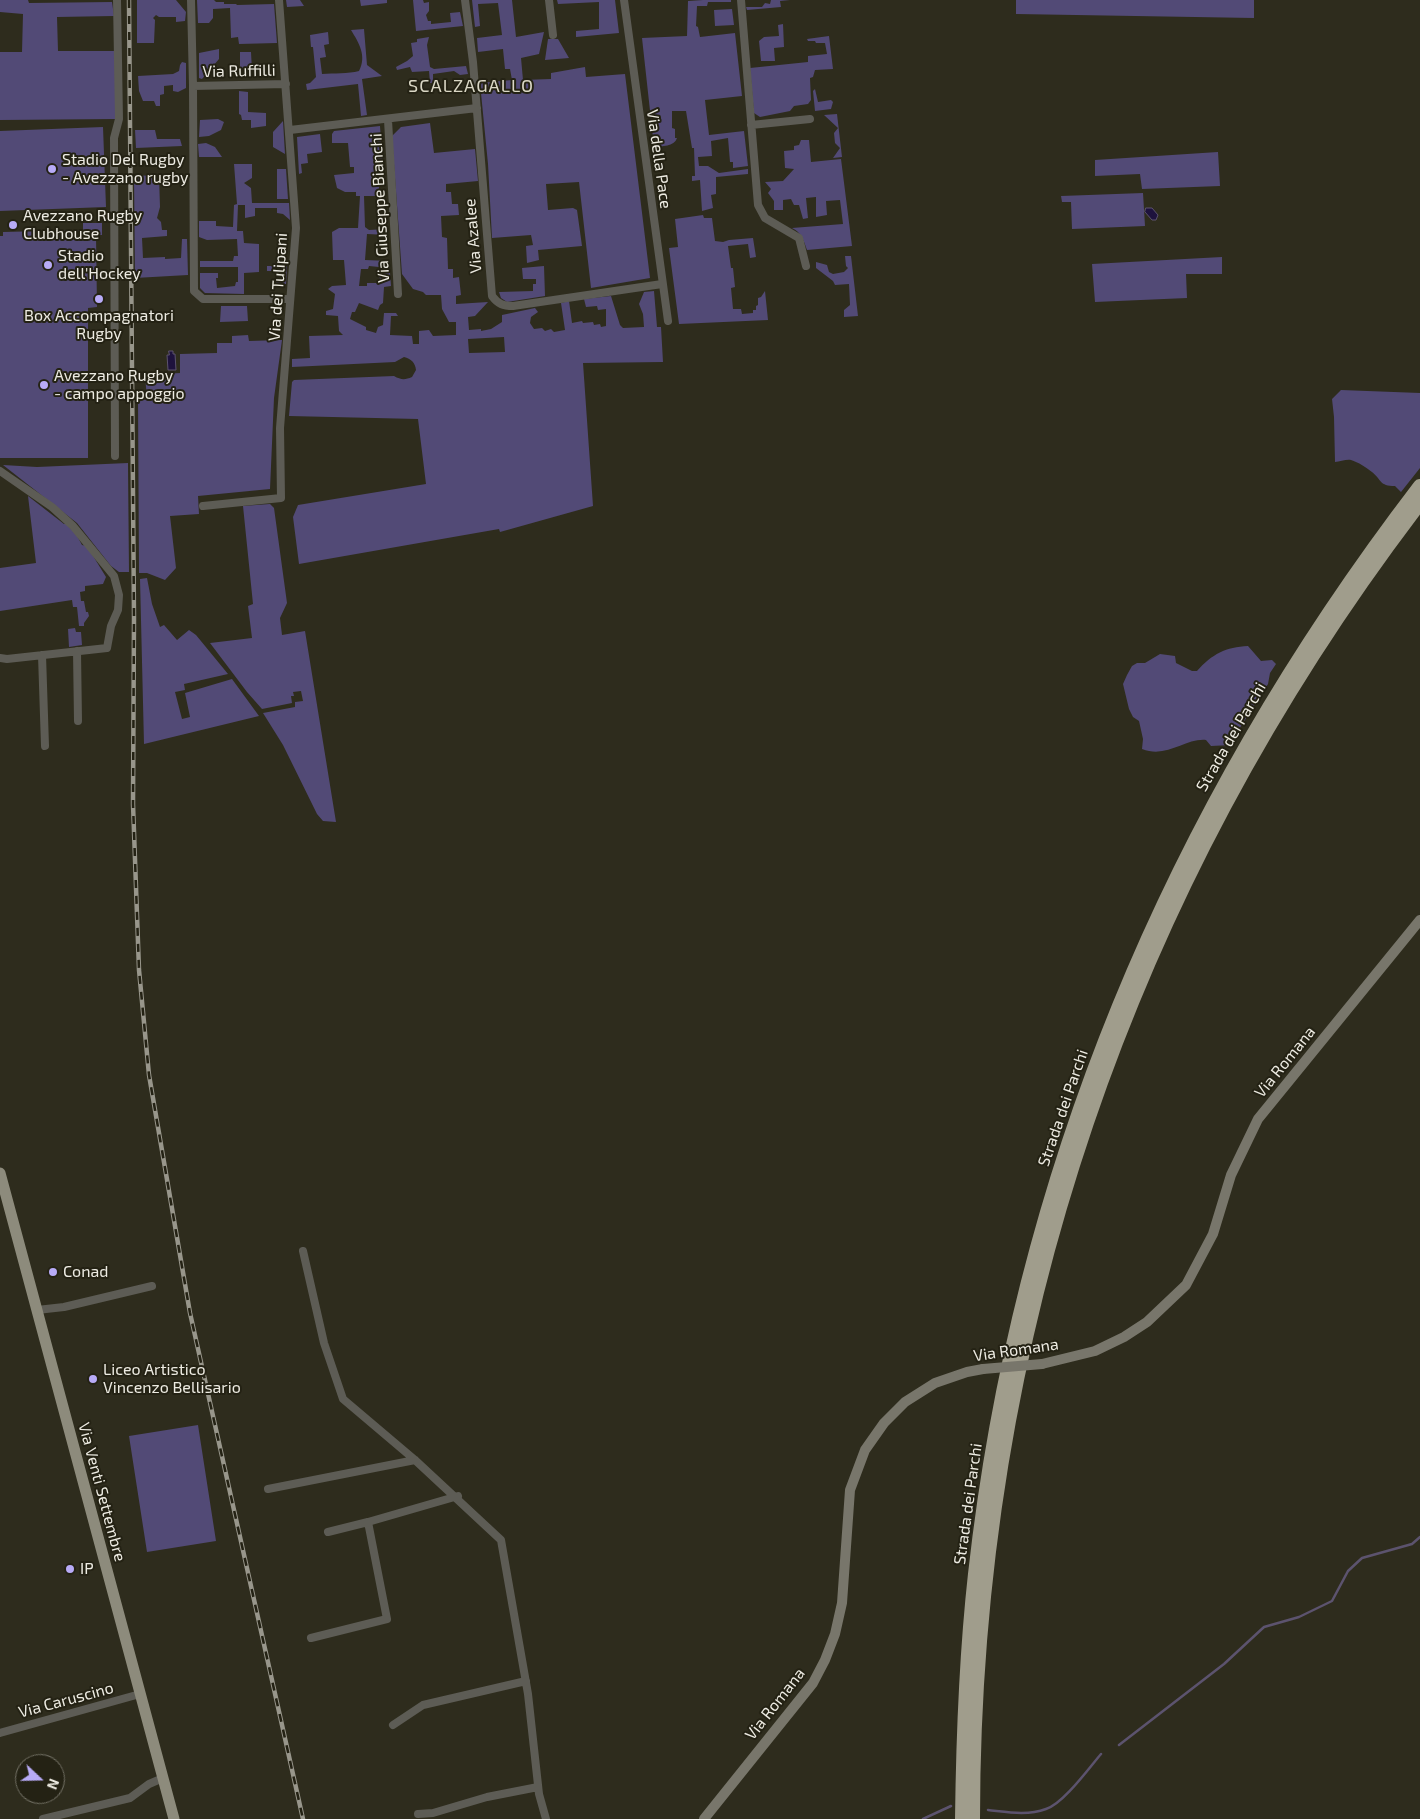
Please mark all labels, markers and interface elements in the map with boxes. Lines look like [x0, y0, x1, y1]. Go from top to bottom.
street label: Via Ruffilli [202, 61, 276, 81]
district label: SCALZAGALLO [407, 75, 535, 97]
street label: Via della Pace [643, 108, 675, 210]
street label: Via Giuseppe Bianchi [366, 133, 394, 283]
place label: Stadio Del Rugby - Avezzano rugby [62, 150, 188, 188]
marker: Stadio Del Rugby - Avezzano rugby [46, 163, 58, 175]
street label: Via Azalee [460, 198, 486, 274]
place label: Avezzano Rugby Clubhouse [23, 206, 142, 244]
marker: Avezzano Rugby Clubhouse [7, 219, 19, 231]
street label: Via dei Tulipani [265, 232, 291, 342]
place label: Stadio dell'Hockey [58, 246, 141, 284]
marker: Stadio dell'Hockey [42, 259, 54, 271]
marker: Box Accompagnatori Rugby [93, 293, 105, 305]
place label: Box Accompagnatori Rugby [24, 306, 174, 344]
place label: Avezzano Rugby - campo appoggio [54, 366, 185, 404]
marker: Avezzano Rugby - campo appoggio [38, 379, 50, 391]
street label: Strada dei Parchi [1192, 679, 1270, 795]
street label: Via Romana [1251, 1023, 1319, 1101]
street label: Strada dei Parchi [1034, 1047, 1092, 1169]
place label: Conad [63, 1262, 108, 1282]
marker: Conad [47, 1266, 59, 1278]
street label: Via Romana [972, 1335, 1060, 1365]
place label: Liceo Artistico Vincenzo Bellisario [103, 1360, 241, 1398]
marker: Liceo Artistico Vincenzo Bellisario [87, 1373, 99, 1385]
street label: Via Venti Settembre [74, 1420, 130, 1564]
street label: Strada dei Parchi [950, 1442, 986, 1566]
place label: IP [80, 1559, 94, 1579]
marker: IP [64, 1563, 76, 1575]
street label: Via Romana [741, 1664, 809, 1744]
street label: Via Caruscino [16, 1678, 116, 1722]
north arrow [15, 1754, 65, 1804]
text: N [44, 1776, 63, 1792]

